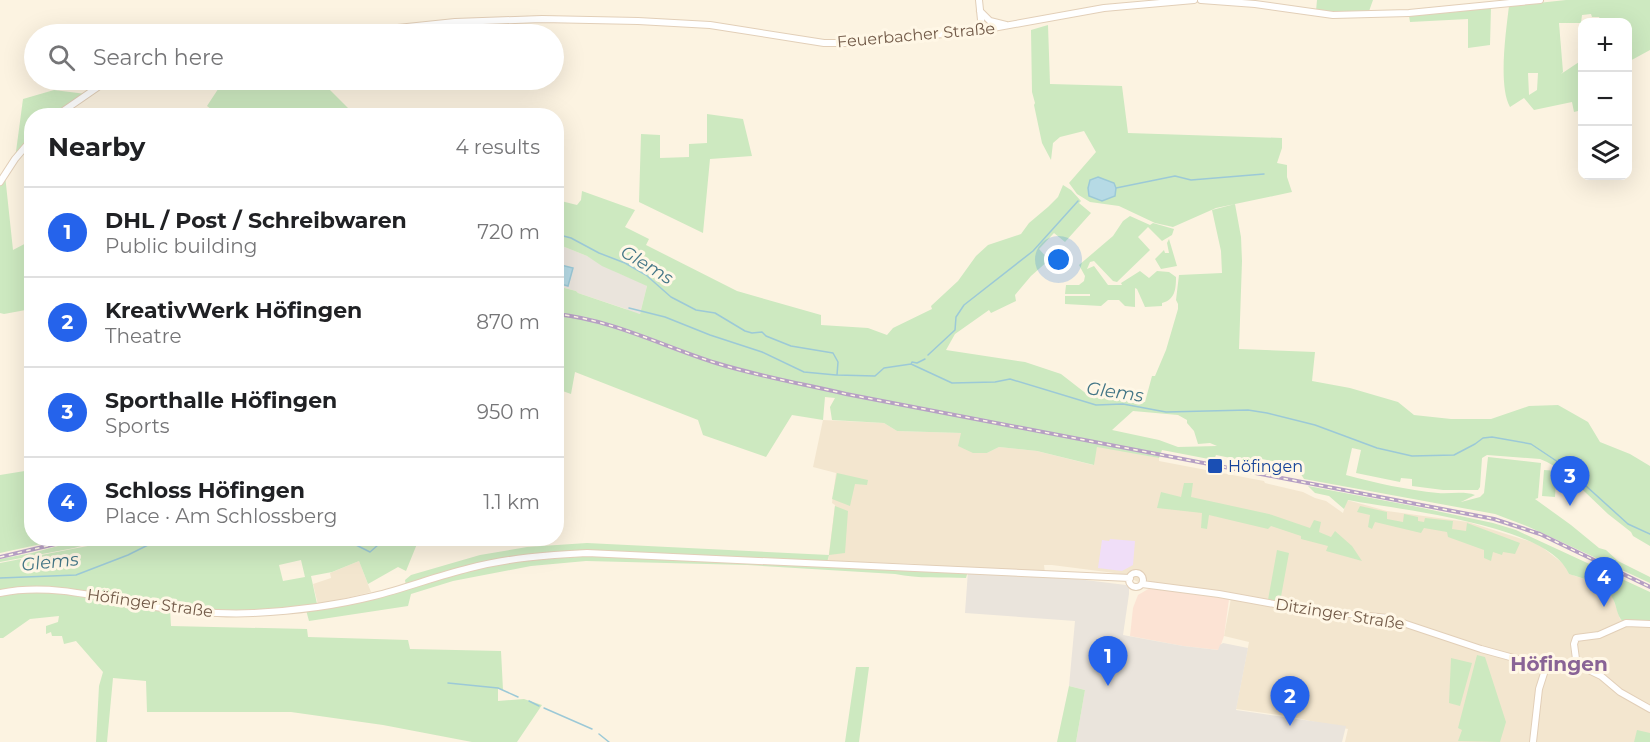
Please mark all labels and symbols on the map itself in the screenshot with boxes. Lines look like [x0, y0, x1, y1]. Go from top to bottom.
street label: Feuerbacher Straße [836, 19, 996, 51]
water label: Glems [617, 241, 677, 289]
your location [1044, 245, 1073, 274]
water label: Glems [1085, 377, 1145, 407]
pin: 3 [1550, 456, 1590, 506]
marker: Höfingen [1206, 457, 1224, 475]
place label: Höfingen [1228, 457, 1303, 476]
water label: Glems [20, 548, 80, 576]
pin: 4 [1584, 558, 1624, 607]
street label: Höfinger Straße [86, 585, 214, 621]
street label: Ditzinger Straße [1274, 594, 1406, 634]
pin: 1 [1088, 636, 1128, 686]
district label: Höfingen [1510, 652, 1608, 676]
pin: 2 [1270, 676, 1310, 726]

